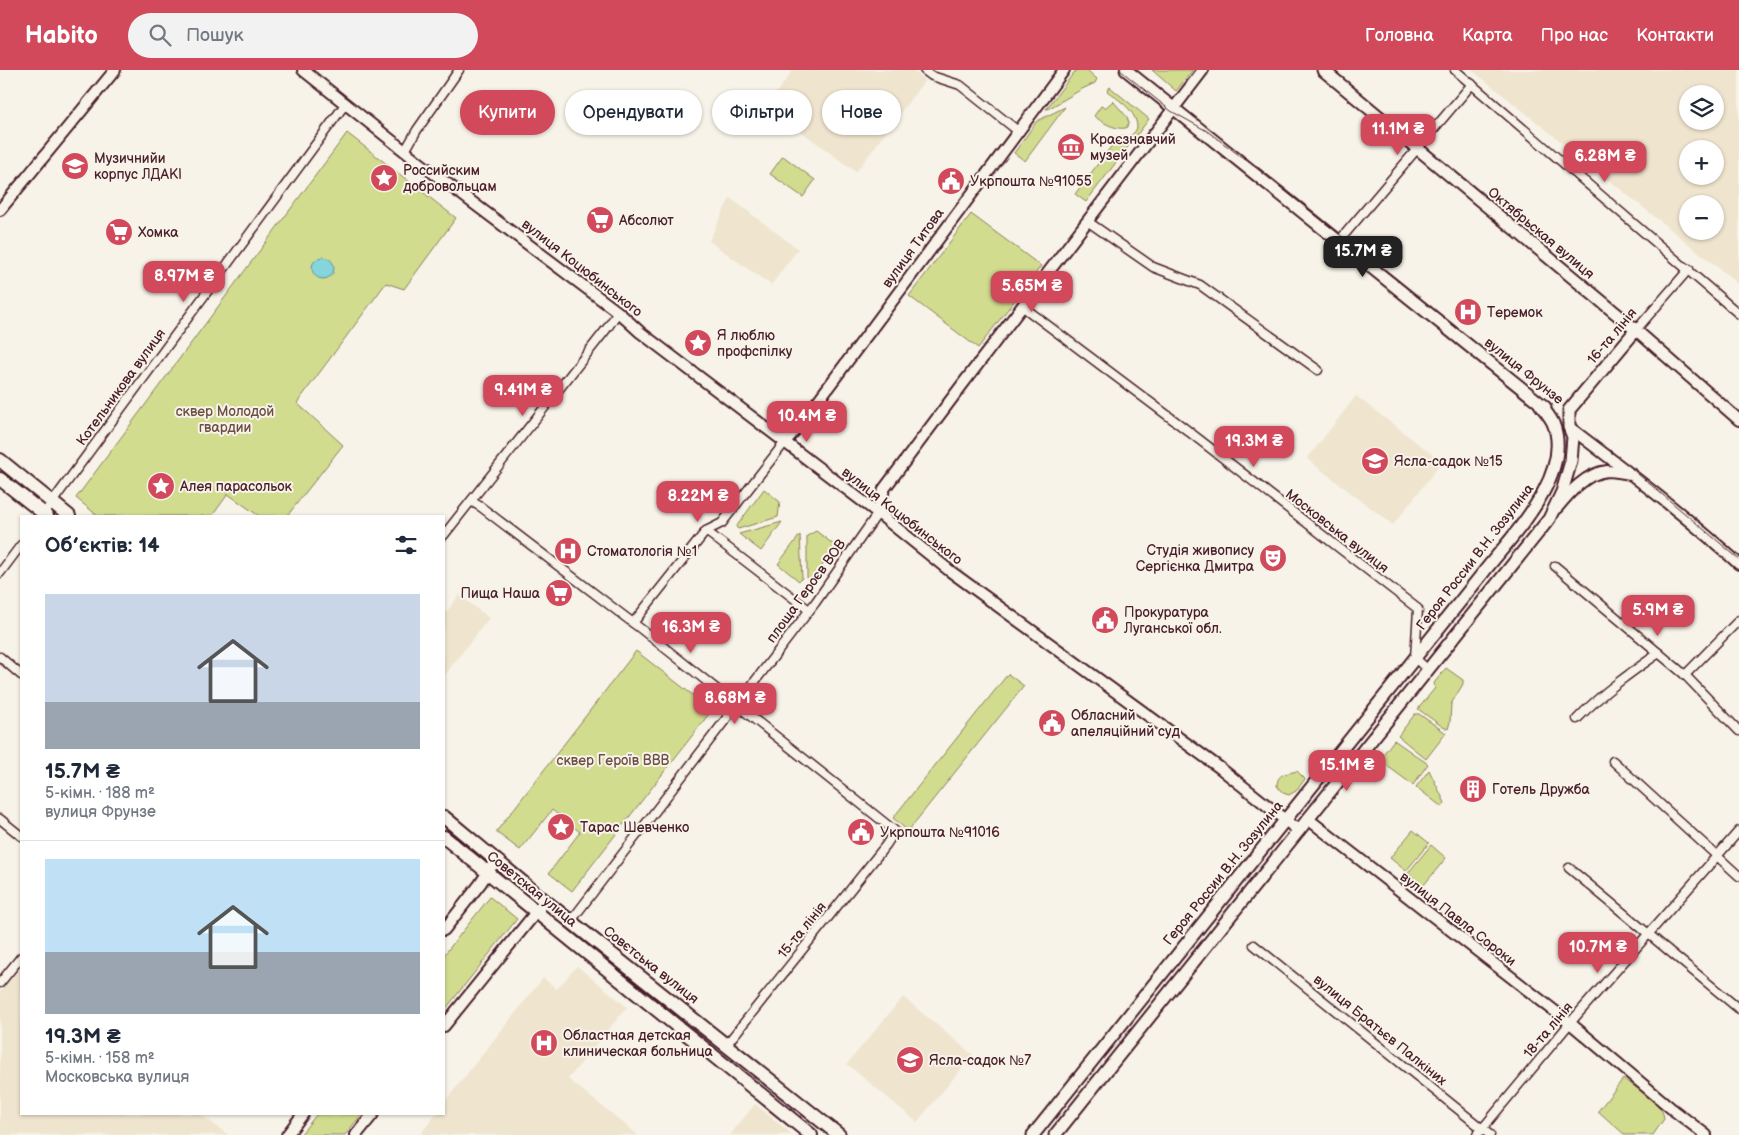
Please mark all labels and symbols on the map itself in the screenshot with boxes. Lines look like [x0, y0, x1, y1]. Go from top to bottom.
pin: 11.1M ₴ [1352, 114, 1444, 156]
place label: Краєзнавчий музей [1090, 131, 1176, 164]
museum icon: Краєзнавчий музей [1056, 132, 1086, 162]
pin: 6.28M ₴ [1559, 140, 1651, 183]
place label: Музичнийи корпус ЛДАКІ [94, 150, 182, 183]
school or university icon: Музичнийи корпус ЛДАКІ [60, 151, 90, 181]
place label: Pоссийским добровольцам [403, 162, 497, 195]
place icon: Pоссийским добровольцам [369, 163, 399, 193]
public building icon: Укрпошта №91055 [936, 166, 966, 196]
place label: Укрпошта №91055 [970, 173, 1092, 190]
street label: Октябрьская вулиця [1484, 183, 1598, 283]
street label: вулиця Титова [878, 204, 948, 291]
supermarket icon: Абсолют [585, 205, 615, 235]
place label: Абсолют [618, 212, 674, 229]
street label: вулиця Коцюбинського [518, 216, 646, 320]
supermarket icon: Хомка [104, 217, 134, 247]
place label: Хомка [138, 224, 179, 241]
pin: 15.7M ₴ [1317, 236, 1409, 278]
pin: 8.97M ₴ [138, 260, 230, 303]
pin: 5.65M ₴ [986, 270, 1078, 313]
hospital icon: Теремок [1453, 297, 1483, 327]
place label: Теремок [1487, 304, 1543, 321]
street label: 16-та лінія [1584, 304, 1640, 367]
street label: Котельникова вулиця [73, 325, 169, 449]
place label: Я люблю профспілку [717, 327, 793, 360]
place icon: Я люблю профспілку [683, 328, 713, 358]
street label: вулиця Фрунзе [1481, 334, 1567, 408]
pin: 9.41M ₴ [477, 374, 569, 417]
pin: 10.4M ₴ [761, 400, 853, 443]
park label: сквер Молодой гвардии [176, 403, 274, 436]
pin: 19.3M ₴ [1208, 426, 1300, 468]
school or university icon: Ясла-садок №15 [1360, 446, 1390, 476]
place label: Ясла-садок №15 [1394, 453, 1503, 470]
street label: вулиця Коцюбинського [838, 464, 966, 568]
place icon: Алея парасольок [146, 471, 176, 501]
place label: Алея парасольок [179, 478, 293, 495]
pin: 8.22M ₴ [652, 480, 744, 523]
street label: Героя России В.Н. Зозулина [1413, 480, 1538, 633]
street label: Московська вулиця [1282, 485, 1392, 577]
hospital icon: Стоматологія №1 [553, 536, 583, 566]
street label: площа Героєв ВОВ [763, 536, 849, 646]
place label: Студія живопису Сергієнка Дмитра [1136, 542, 1255, 575]
place label: Стоматологія №1 [587, 543, 697, 560]
theatre icon: Студія живопису Сергієнка Дмитра [1258, 543, 1288, 573]
supermarket icon: Пища Наша [544, 578, 574, 608]
place label: Пища Наша [460, 585, 541, 602]
pin: 5.9M ₴ [1617, 594, 1699, 637]
place label: Прокуратура Луганської обл. [1123, 604, 1222, 637]
public building icon: Прокуратура Луганської обл. [1090, 605, 1120, 635]
pin: 16.3M ₴ [645, 612, 737, 654]
pin: 8.68M ₴ [689, 682, 781, 725]
place label: Обласний апеляційний суд [1071, 707, 1180, 740]
public building icon: Обласний апеляційний суд [1037, 708, 1067, 738]
pin: 15.1M ₴ [1301, 750, 1393, 792]
park label: сквер Героїв ВВВ [557, 752, 670, 769]
building icon: Готель Дружба [1458, 774, 1488, 804]
place label: Готель Дружба [1492, 781, 1590, 798]
street label: Героя России В.Н. Зозулина [1160, 797, 1287, 949]
place icon: Тарас Шевченко [546, 812, 576, 842]
public building icon: Укрпошта №91016 [846, 817, 876, 847]
place label: Тарас Шевченко [580, 819, 689, 836]
place label: Укрпошта №91016 [880, 824, 1000, 841]
street label: Советская улица [484, 848, 581, 931]
street label: вулиця Павла Сороки [1397, 868, 1519, 970]
street label: 15-та лінія [774, 898, 830, 962]
street label: Совєтська вулиця [600, 923, 702, 1008]
pin: 10.7M ₴ [1552, 932, 1644, 974]
street label: вулиця Братьєв Палкіних [1310, 971, 1451, 1089]
street label: 18-та лінія [1520, 999, 1576, 1061]
place label: Областная детская клиническая больница [563, 1027, 714, 1060]
hospital icon: Областная детская клиническая больница [529, 1028, 559, 1058]
school or university icon: Ясла-садок №7 [895, 1045, 925, 1075]
place label: Ясла-садок №7 [929, 1052, 1031, 1069]

